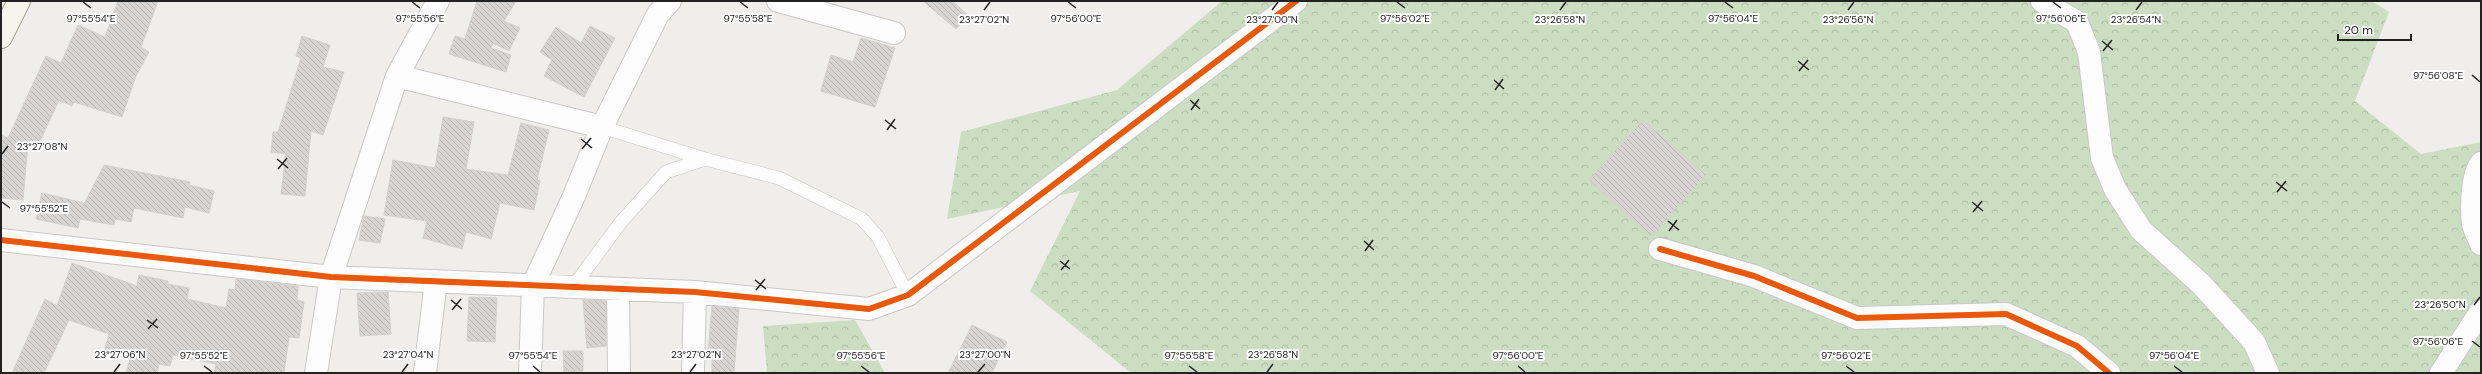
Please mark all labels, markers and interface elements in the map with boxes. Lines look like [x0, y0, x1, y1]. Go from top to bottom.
text: 97°55'54"E [67, 12, 116, 25]
text: 97°55'56"E [395, 12, 445, 25]
text: 97°55'58"E [724, 12, 773, 25]
text: 97°56'00"E [1051, 12, 1102, 25]
text: 97°56'02"E [1380, 12, 1430, 25]
text: 97°56'04"E [1708, 12, 1758, 25]
text: 97°56'06"E [2036, 12, 2087, 25]
text: 23°27'02"N [959, 13, 1009, 26]
text: 23°27'00"N [1246, 13, 1298, 26]
text: 23°26'58"N [1535, 13, 1585, 26]
text: 23°26'56"N [1823, 13, 1873, 26]
text: 23°26'54"N [2111, 13, 2161, 26]
scale bar [2338, 16, 2411, 42]
text: 20 m [2344, 22, 2373, 38]
text: 97°56'08"E [2413, 69, 2463, 82]
text: 23°27'08"N [17, 140, 67, 153]
text: 97°55'52"E [20, 202, 69, 215]
text: 23°26'50"N [2414, 298, 2466, 311]
text: 97°56'06"E [2413, 335, 2464, 348]
text: 23°27'06"N [95, 348, 146, 361]
text: 23°27'04"N [383, 348, 433, 361]
text: 23°27'02"N [671, 348, 721, 361]
text: 23°27'00"N [959, 348, 1011, 361]
text: 23°26'58"N [1248, 348, 1298, 361]
text: 97°55'52"E [180, 349, 229, 362]
text: 97°55'54"E [509, 349, 558, 362]
text: 97°55'56"E [836, 349, 886, 362]
text: 97°55'58"E [1165, 349, 1214, 362]
text: 97°56'00"E [1493, 349, 1544, 362]
text: 97°56'02"E [1821, 349, 1871, 362]
text: 97°56'04"E [2149, 349, 2199, 362]

